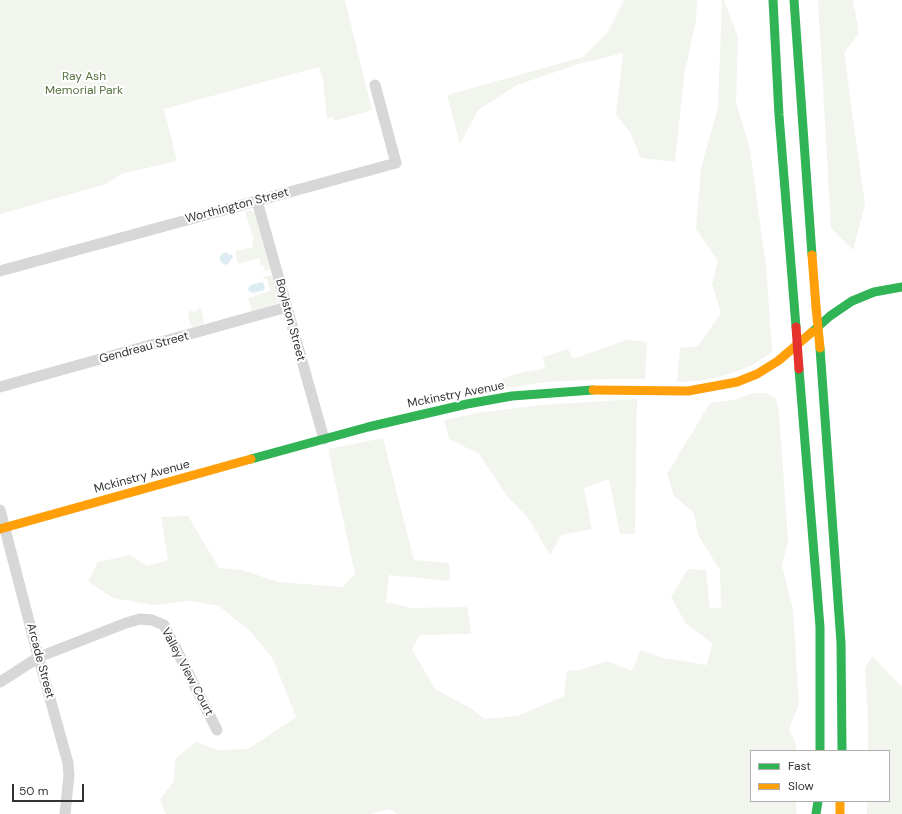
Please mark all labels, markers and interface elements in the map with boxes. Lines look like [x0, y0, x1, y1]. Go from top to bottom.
park label: Ray Ash Memorial Park [45, 70, 123, 98]
street label: Worthington Street [184, 185, 290, 227]
street label: Boylston Street [272, 277, 308, 363]
street label: Gendreau Street [98, 329, 190, 367]
street label: Mckinstry Avenue [406, 379, 506, 411]
street label: Mckinstry Avenue [93, 457, 191, 497]
street label: Arcade Street [23, 622, 57, 700]
street label: Valley View Court [158, 626, 216, 718]
legend [750, 750, 890, 802]
text: Fast [788, 758, 811, 774]
scale bar [14, 776, 86, 802]
text: Slow [788, 778, 814, 794]
text: 50 m [19, 783, 48, 799]

